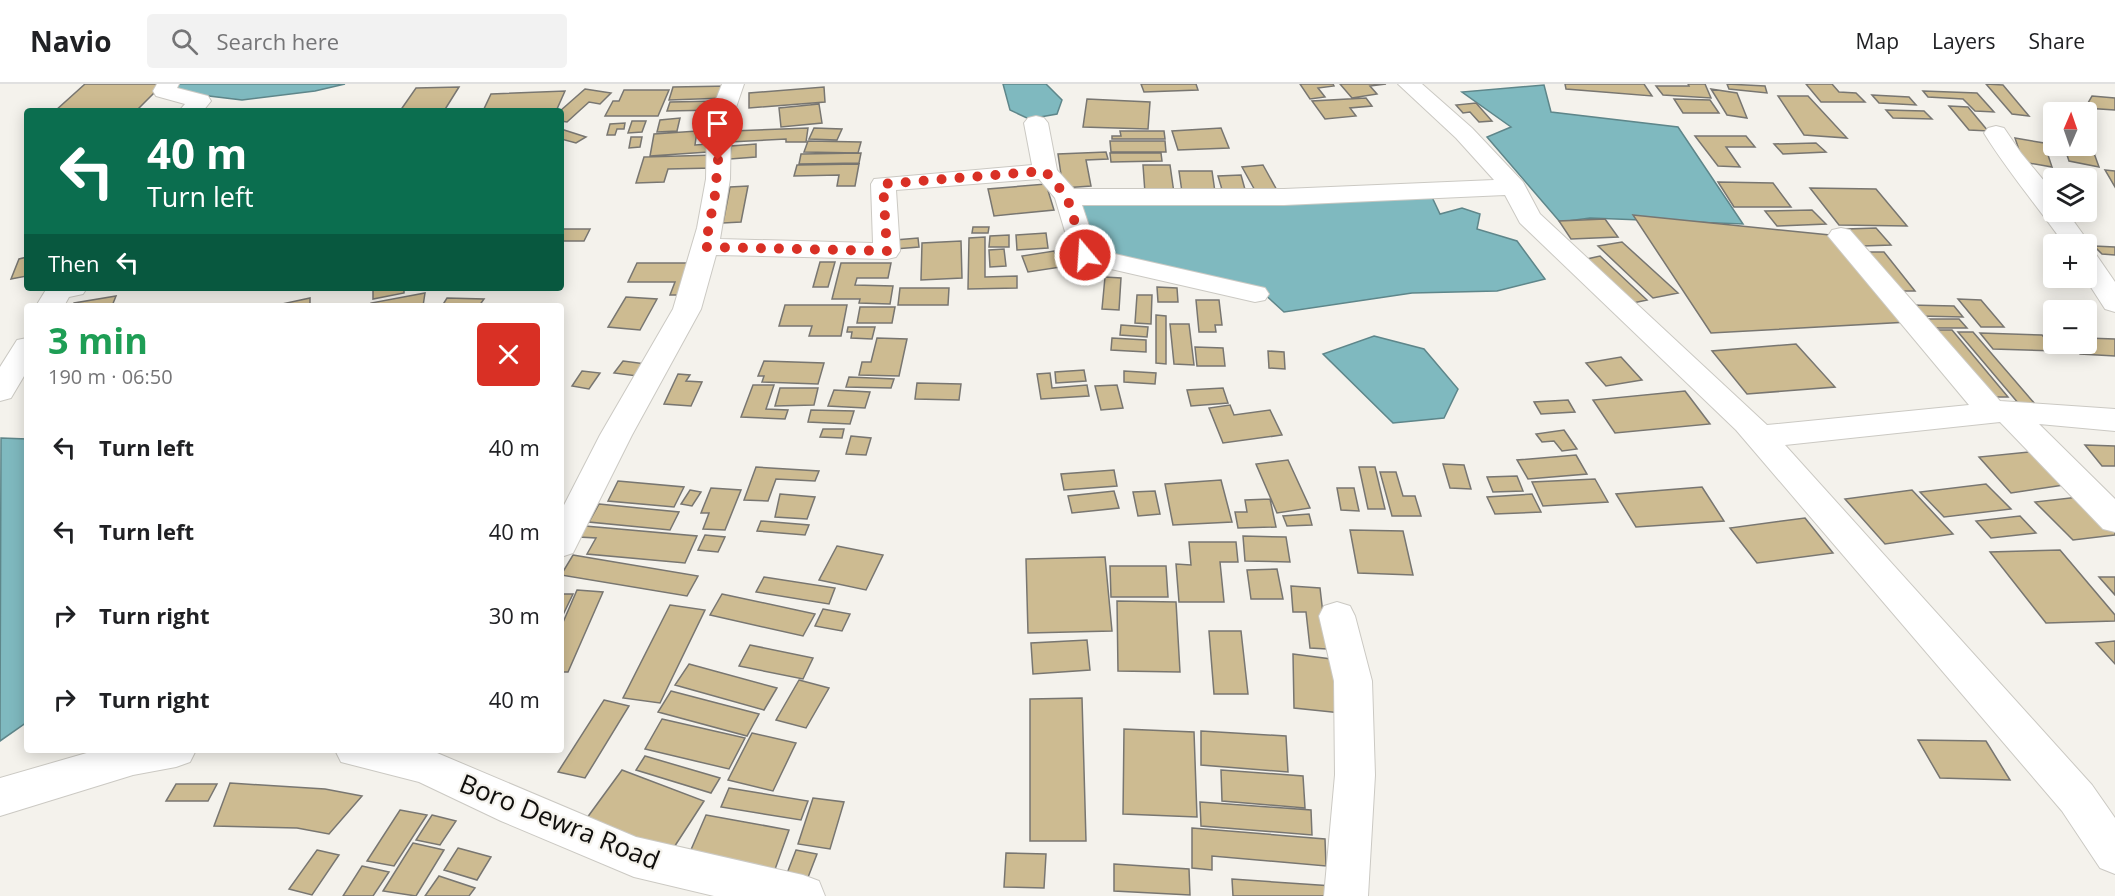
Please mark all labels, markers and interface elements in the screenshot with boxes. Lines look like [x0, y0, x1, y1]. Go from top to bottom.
search box [147, 14, 567, 68]
text: Navio [30, 22, 111, 60]
icon: search [168, 25, 201, 58]
text: Search here [216, 26, 339, 56]
text: Map [1856, 27, 1899, 55]
text: Layers [1932, 27, 1996, 55]
text: Share [2029, 27, 2085, 55]
pin [692, 98, 743, 160]
north arrow [2043, 102, 2097, 156]
map controls [2043, 102, 2097, 354]
icon: arrive [701, 107, 734, 140]
text: 40 m [147, 124, 247, 181]
icon: left [48, 132, 126, 210]
button: layers [2043, 168, 2097, 222]
text: Turn left [147, 178, 254, 215]
position arrow [1053, 223, 1117, 287]
button: + [2043, 234, 2097, 288]
icon: left [111, 246, 144, 279]
text: Then [48, 248, 99, 278]
button: − [2043, 300, 2097, 354]
text: 3 min [48, 316, 148, 365]
button: close [477, 323, 540, 386]
text: 190 m · 06:50 [48, 363, 173, 390]
icon: left [48, 431, 81, 464]
text: Turn left [99, 432, 194, 462]
text: 40 m [489, 432, 540, 462]
icon: left [48, 515, 81, 548]
text: Turn left [99, 516, 194, 546]
text: 40 m [489, 516, 540, 546]
icon: right [48, 599, 81, 632]
text: Turn right [99, 600, 210, 630]
text: 30 m [489, 600, 540, 630]
icon: right [48, 683, 81, 716]
text: Turn right [99, 684, 210, 714]
text: 40 m [489, 684, 540, 714]
street label: Boro Dewra Road [455, 764, 665, 878]

